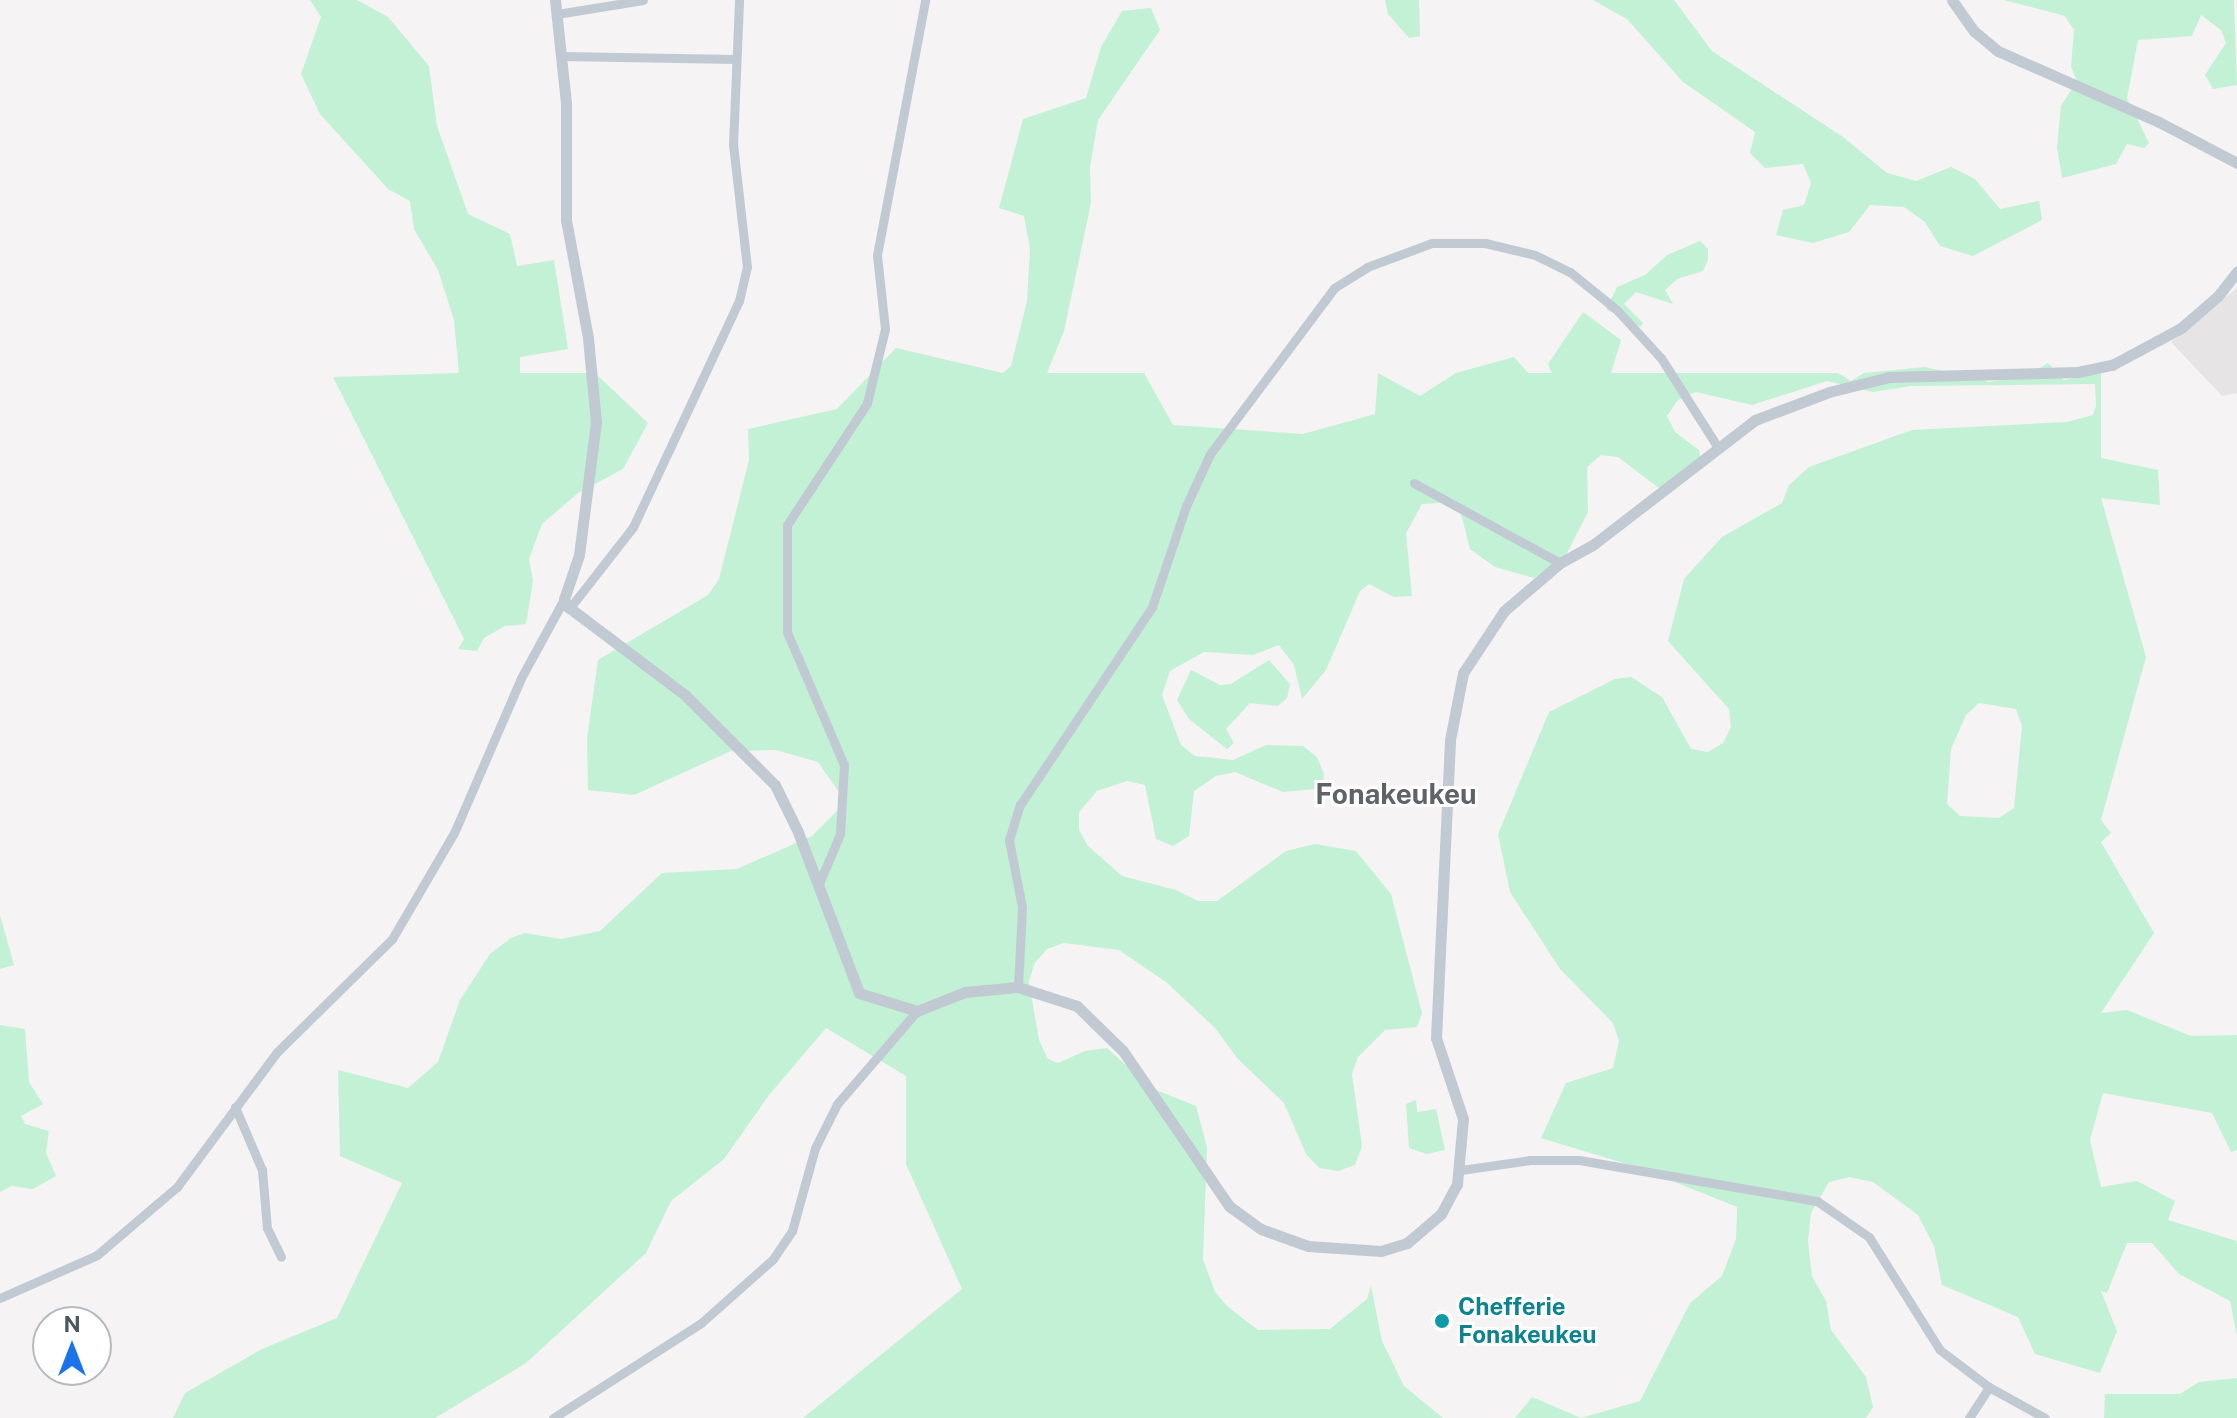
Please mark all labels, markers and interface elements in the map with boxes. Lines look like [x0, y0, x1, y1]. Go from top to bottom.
district label: Fonakeukeu [1315, 777, 1477, 811]
place label: Chefferie Fonakeukeu [1458, 1293, 1596, 1349]
north arrow [32, 1306, 112, 1386]
text: N [63, 1311, 81, 1337]
marker: Chefferie Fonakeukeu [1433, 1312, 1451, 1330]

